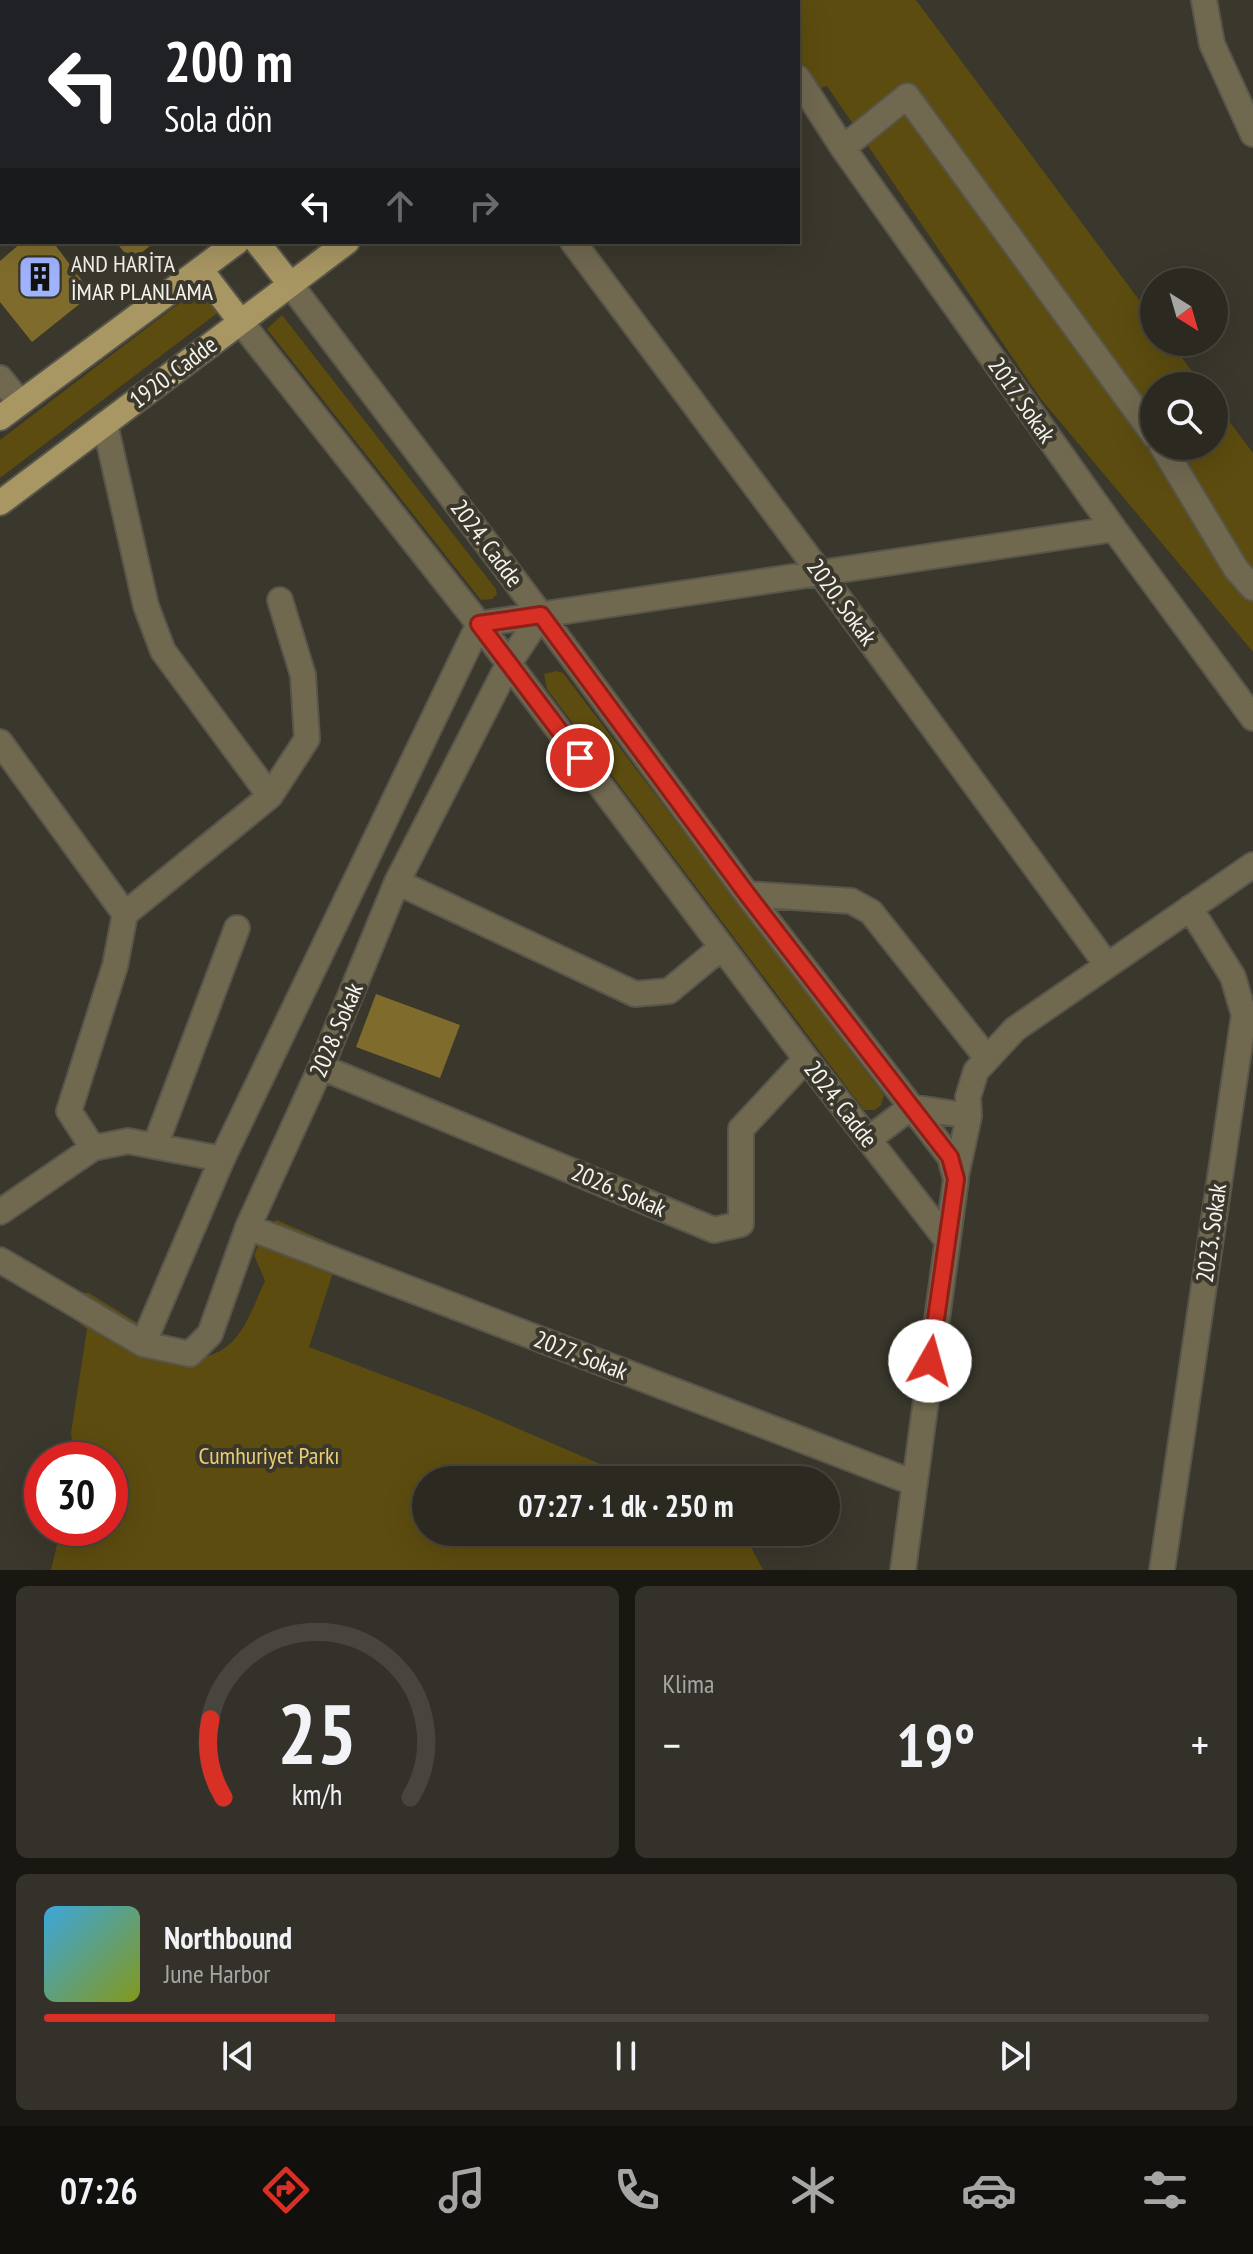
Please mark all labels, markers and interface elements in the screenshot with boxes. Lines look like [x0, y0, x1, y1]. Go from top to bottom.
text: 200 m [164, 25, 293, 97]
icon: left [32, 32, 136, 136]
text: Sola dön [164, 95, 272, 142]
icon: left [294, 184, 338, 228]
icon: ahead [378, 184, 422, 228]
icon: right [462, 184, 506, 228]
place label: AND HARİTA İMAR PLANLAMA [71, 248, 214, 307]
building icon: AND HARİTA İMAR PLANLAMA [16, 253, 64, 301]
north arrow [1140, 268, 1228, 356]
map controls [1140, 268, 1228, 460]
street label: 1920. Cadde [123, 329, 223, 415]
street label: 2017. Sokak [981, 351, 1063, 449]
button: search [1140, 372, 1228, 460]
street label: 2024. Cadde [444, 493, 530, 593]
street label: 2020. Sokak [800, 553, 884, 652]
pin [546, 724, 614, 792]
icon: arrive [558, 736, 602, 780]
street label: 2028. Sokak [302, 977, 370, 1082]
street label: 2024. Cadde [797, 1054, 885, 1154]
street label: 2026. Sokak [567, 1156, 672, 1224]
street label: 2023. Sokak [1189, 1181, 1233, 1285]
position arrow [888, 1319, 972, 1403]
street label: 2027. Sokak [530, 1323, 633, 1387]
park label: Cumhuriyet Parkı [199, 1440, 339, 1471]
speed limit sign: 30 [24, 1442, 128, 1546]
text: 07:27 · 1 dk · 250 m [518, 1486, 734, 1525]
text: Klima [663, 1667, 714, 1700]
text: 25 [277, 1679, 357, 1787]
text: 19° [896, 1706, 975, 1784]
text: − [663, 1716, 681, 1773]
text: + [1191, 1716, 1209, 1773]
text: km/h [292, 1776, 343, 1813]
text: Northbound [164, 1918, 292, 1957]
text: June Harbor [164, 1957, 270, 1990]
icon: previous [216, 2034, 260, 2078]
icon: pause [604, 2034, 648, 2078]
icon: next [993, 2034, 1037, 2078]
icon: directions [258, 2162, 314, 2218]
icon: music [434, 2162, 490, 2218]
icon: phone [609, 2162, 665, 2218]
icon: climate [785, 2162, 841, 2218]
icon: car [961, 2162, 1017, 2218]
icon: filters [1137, 2162, 1193, 2218]
text: 07:26 [60, 2167, 138, 2214]

